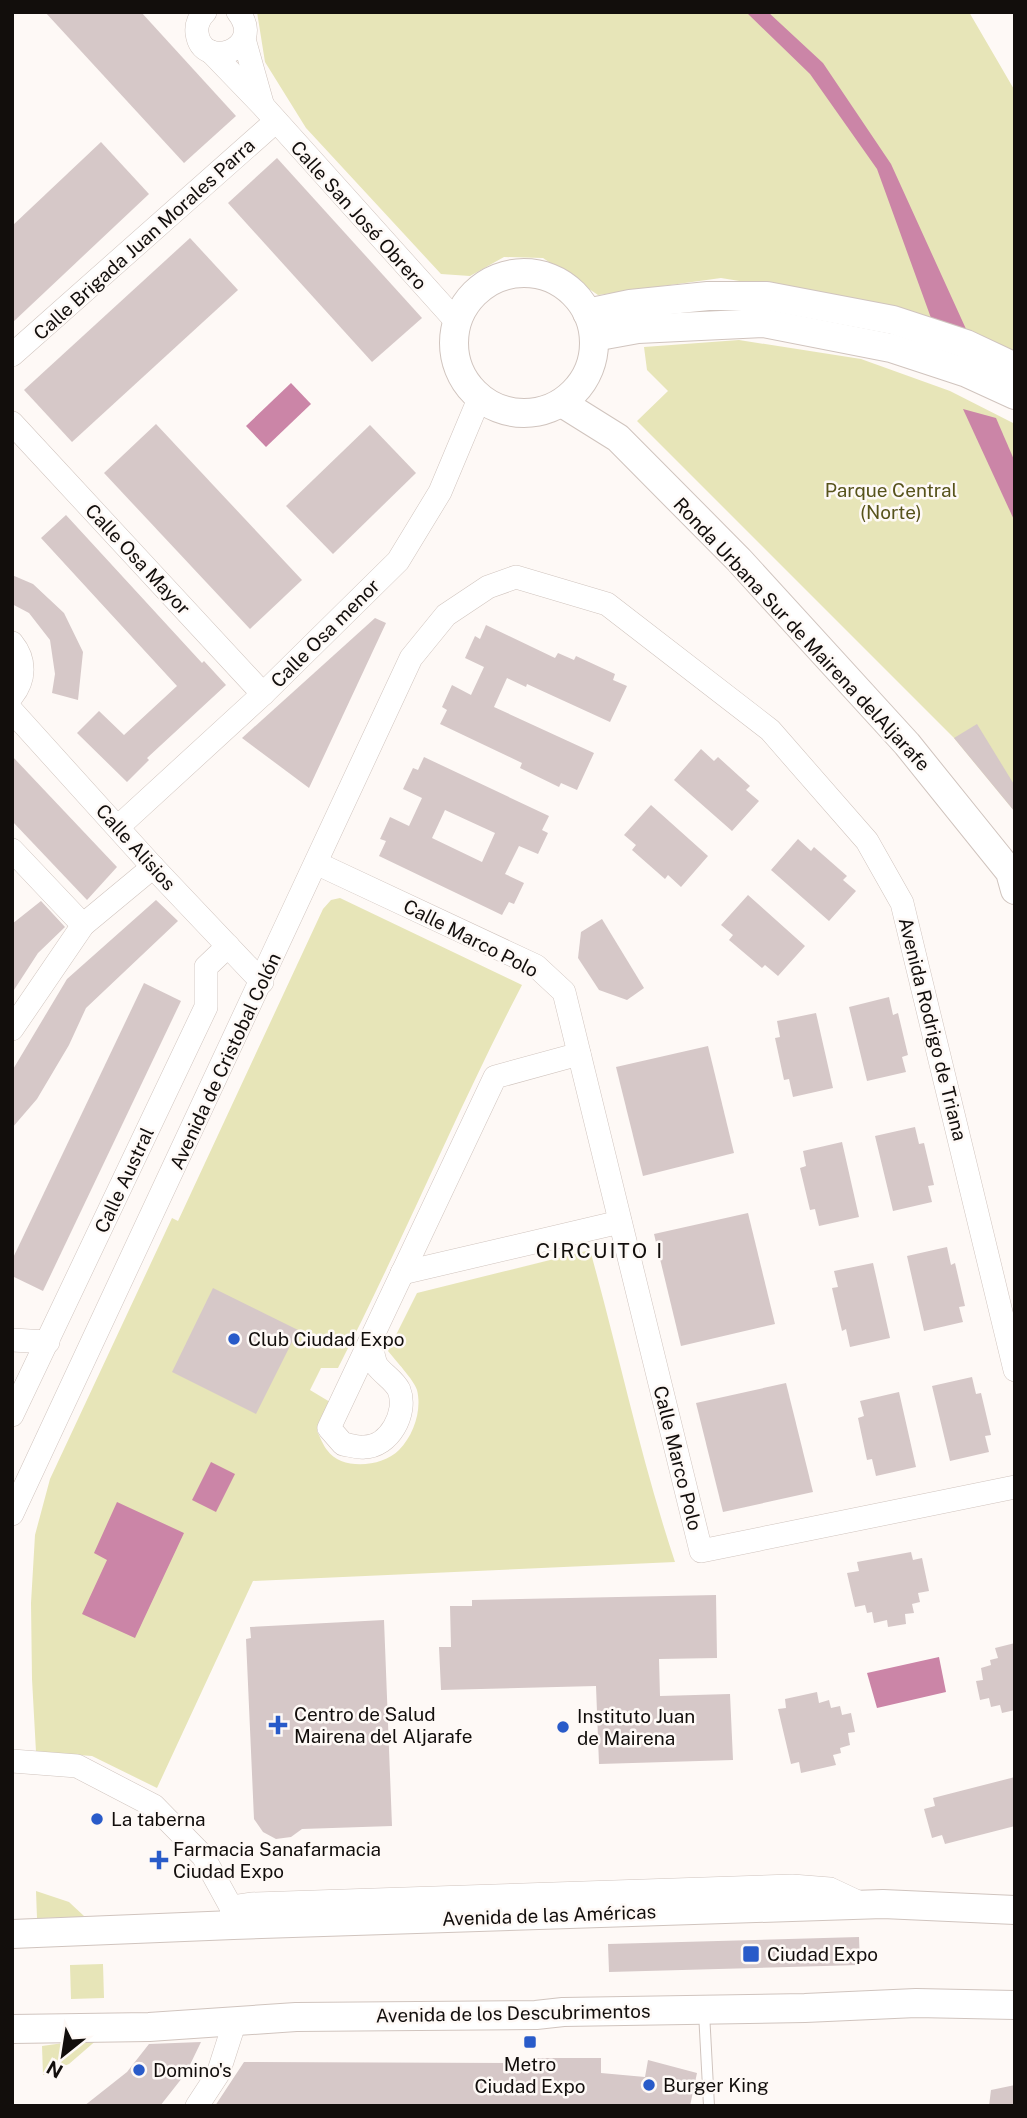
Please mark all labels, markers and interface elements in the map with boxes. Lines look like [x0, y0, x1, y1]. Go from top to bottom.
street label: Calle Brigada Juan Morales Parra [29, 134, 259, 344]
street label: Calle San José Obrero [286, 136, 432, 294]
park label: Parque Central (Norte) [825, 479, 957, 523]
street label: Ronda Urbana Sur de Mairena delAljarafe [669, 493, 935, 775]
street label: Calle Osa Mayor [81, 499, 195, 619]
street label: Calle Osa menor [266, 574, 384, 692]
street label: Calle Alisios [92, 800, 180, 894]
street label: Calle Marco Polo [400, 895, 542, 981]
street label: Avenida Rodrigo de Triana [895, 915, 971, 1143]
street label: Avenida de Cristobal Colón [165, 949, 285, 1173]
street label: Calle Austral [90, 1124, 158, 1236]
district label: CIRCUITO I [536, 1238, 664, 1263]
place label: Club Ciudad Expo [248, 1328, 405, 1350]
marker: Club Ciudad Expo [226, 1331, 242, 1347]
street label: Calle Marco Polo [649, 1383, 707, 1533]
place label: Centro de Salud Mairena del Aljarafe [294, 1703, 473, 1747]
place label: Instituto Juan de Mairena [577, 1705, 695, 1749]
marker: Centro de Salud Mairena del Aljarafe [268, 1715, 288, 1735]
marker: Instituto Juan de Mairena [555, 1719, 571, 1735]
place label: La taberna [111, 1808, 206, 1830]
marker: La taberna [89, 1811, 105, 1827]
place label: Farmacia Sanafarmacia Ciudad Expo [173, 1838, 381, 1882]
marker: Farmacia Sanafarmacia Ciudad Expo [151, 1852, 167, 1868]
street label: Avenida de las Américas [442, 1900, 656, 1930]
place label: Ciudad Expo [767, 1943, 878, 1965]
marker: Ciudad Expo [741, 1944, 761, 1964]
street label: Avenida de los Descubrimentos [375, 2000, 651, 2026]
north arrow [28, 2020, 98, 2090]
marker: Metro Ciudad Expo [522, 2034, 538, 2050]
place label: Metro Ciudad Expo [475, 2053, 586, 2097]
text: N [43, 2056, 66, 2083]
place label: Domino's [153, 2059, 232, 2081]
marker: Domino's [131, 2062, 147, 2078]
place label: Burger King [663, 2074, 769, 2096]
marker: Burger King [641, 2077, 657, 2093]

